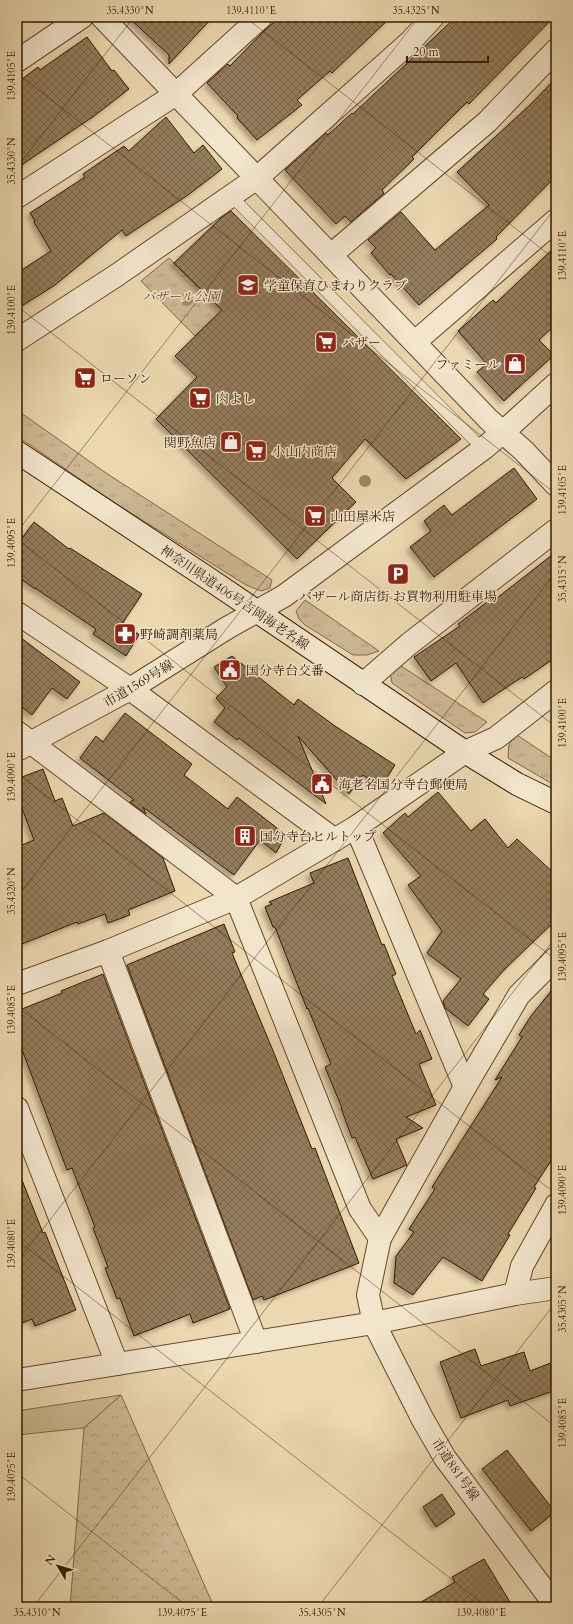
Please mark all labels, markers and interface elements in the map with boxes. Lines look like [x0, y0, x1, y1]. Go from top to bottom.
text: 35.4330°N [107, 4, 154, 18]
text: 139.4110°E [226, 4, 276, 18]
text: 35.4325°N [393, 4, 440, 18]
scale bar [407, 38, 488, 64]
text: 20 m [413, 44, 440, 60]
text: 139.4105°E [5, 51, 19, 101]
text: 35.4330°N [5, 137, 19, 184]
text: 139.4110°E [556, 231, 570, 281]
school or university icon: 学童保育ひまわりクラブ [235, 272, 261, 298]
place label: 学童保育ひまわりクラブ [264, 277, 407, 295]
text: 139.4100°E [5, 285, 19, 335]
park label: バザール公園 [142, 288, 222, 306]
supermarket icon: バザー [313, 329, 339, 355]
place label: バザー [342, 334, 381, 352]
shop icon: ファミール [502, 351, 528, 377]
place label: ファミール [436, 356, 500, 374]
supermarket icon: ローソン [72, 365, 98, 391]
place label: ローソン [100, 370, 151, 388]
supermarket icon: 肉よし [187, 385, 213, 411]
place label: 肉よし [216, 390, 255, 408]
shop icon: 関野魚店 [218, 429, 244, 455]
place label: 関野魚店 [164, 434, 216, 452]
supermarket icon: 小山内商店 [243, 438, 269, 464]
place label: 小山内商店 [272, 443, 337, 461]
text: 139.4105°E [556, 465, 570, 515]
supermarket icon: 山田屋米店 [302, 503, 328, 529]
place label: 山田屋米店 [330, 508, 395, 526]
text: 139.4095°E [5, 518, 19, 568]
street label: 神奈川県道406号吉岡海老名線 [156, 541, 312, 654]
text: 35.4315°N [556, 555, 570, 602]
parking icon: バザール商店街 お買物利用駐車場 [385, 561, 411, 587]
place label: バザール商店街 お買物利用駐車場 [299, 588, 497, 606]
pharmacy icon: 野崎調剤薬局 [112, 621, 138, 647]
place label: 野崎調剤薬局 [140, 626, 218, 644]
street label: 市道1569号線 [100, 656, 177, 712]
public building icon: 国分寺台交番 [217, 657, 243, 683]
place label: 国分寺台交番 [246, 662, 324, 680]
text: 139.4100°E [556, 698, 570, 748]
text: 139.4090°E [5, 752, 19, 802]
public building icon: 海老名国分寺台郵便局 [309, 771, 335, 797]
place label: 海老名国分寺台郵便局 [338, 776, 468, 794]
building icon: 国分寺台ヒルトップ [232, 823, 258, 849]
place label: 国分寺台ヒルトップ [260, 828, 377, 846]
text: 35.4320°N [5, 867, 19, 914]
text: 139.4095°E [556, 932, 570, 982]
text: 139.4085°E [5, 985, 19, 1035]
text: 139.4090°E [556, 1165, 570, 1215]
text: 139.4080°E [5, 1219, 19, 1269]
text: 35.4305°N [556, 1285, 570, 1332]
text: 139.4085°E [556, 1398, 570, 1448]
street label: 市道881号線 [427, 1435, 483, 1504]
text: 139.4075°E [5, 1452, 19, 1502]
north arrow [38, 1546, 78, 1586]
text: N [42, 1551, 60, 1569]
text: 35.4310°N [14, 1606, 61, 1620]
text: 139.4075°E [157, 1606, 207, 1620]
text: 35.4305°N [299, 1606, 346, 1620]
text: 139.4080°E [456, 1606, 506, 1620]

